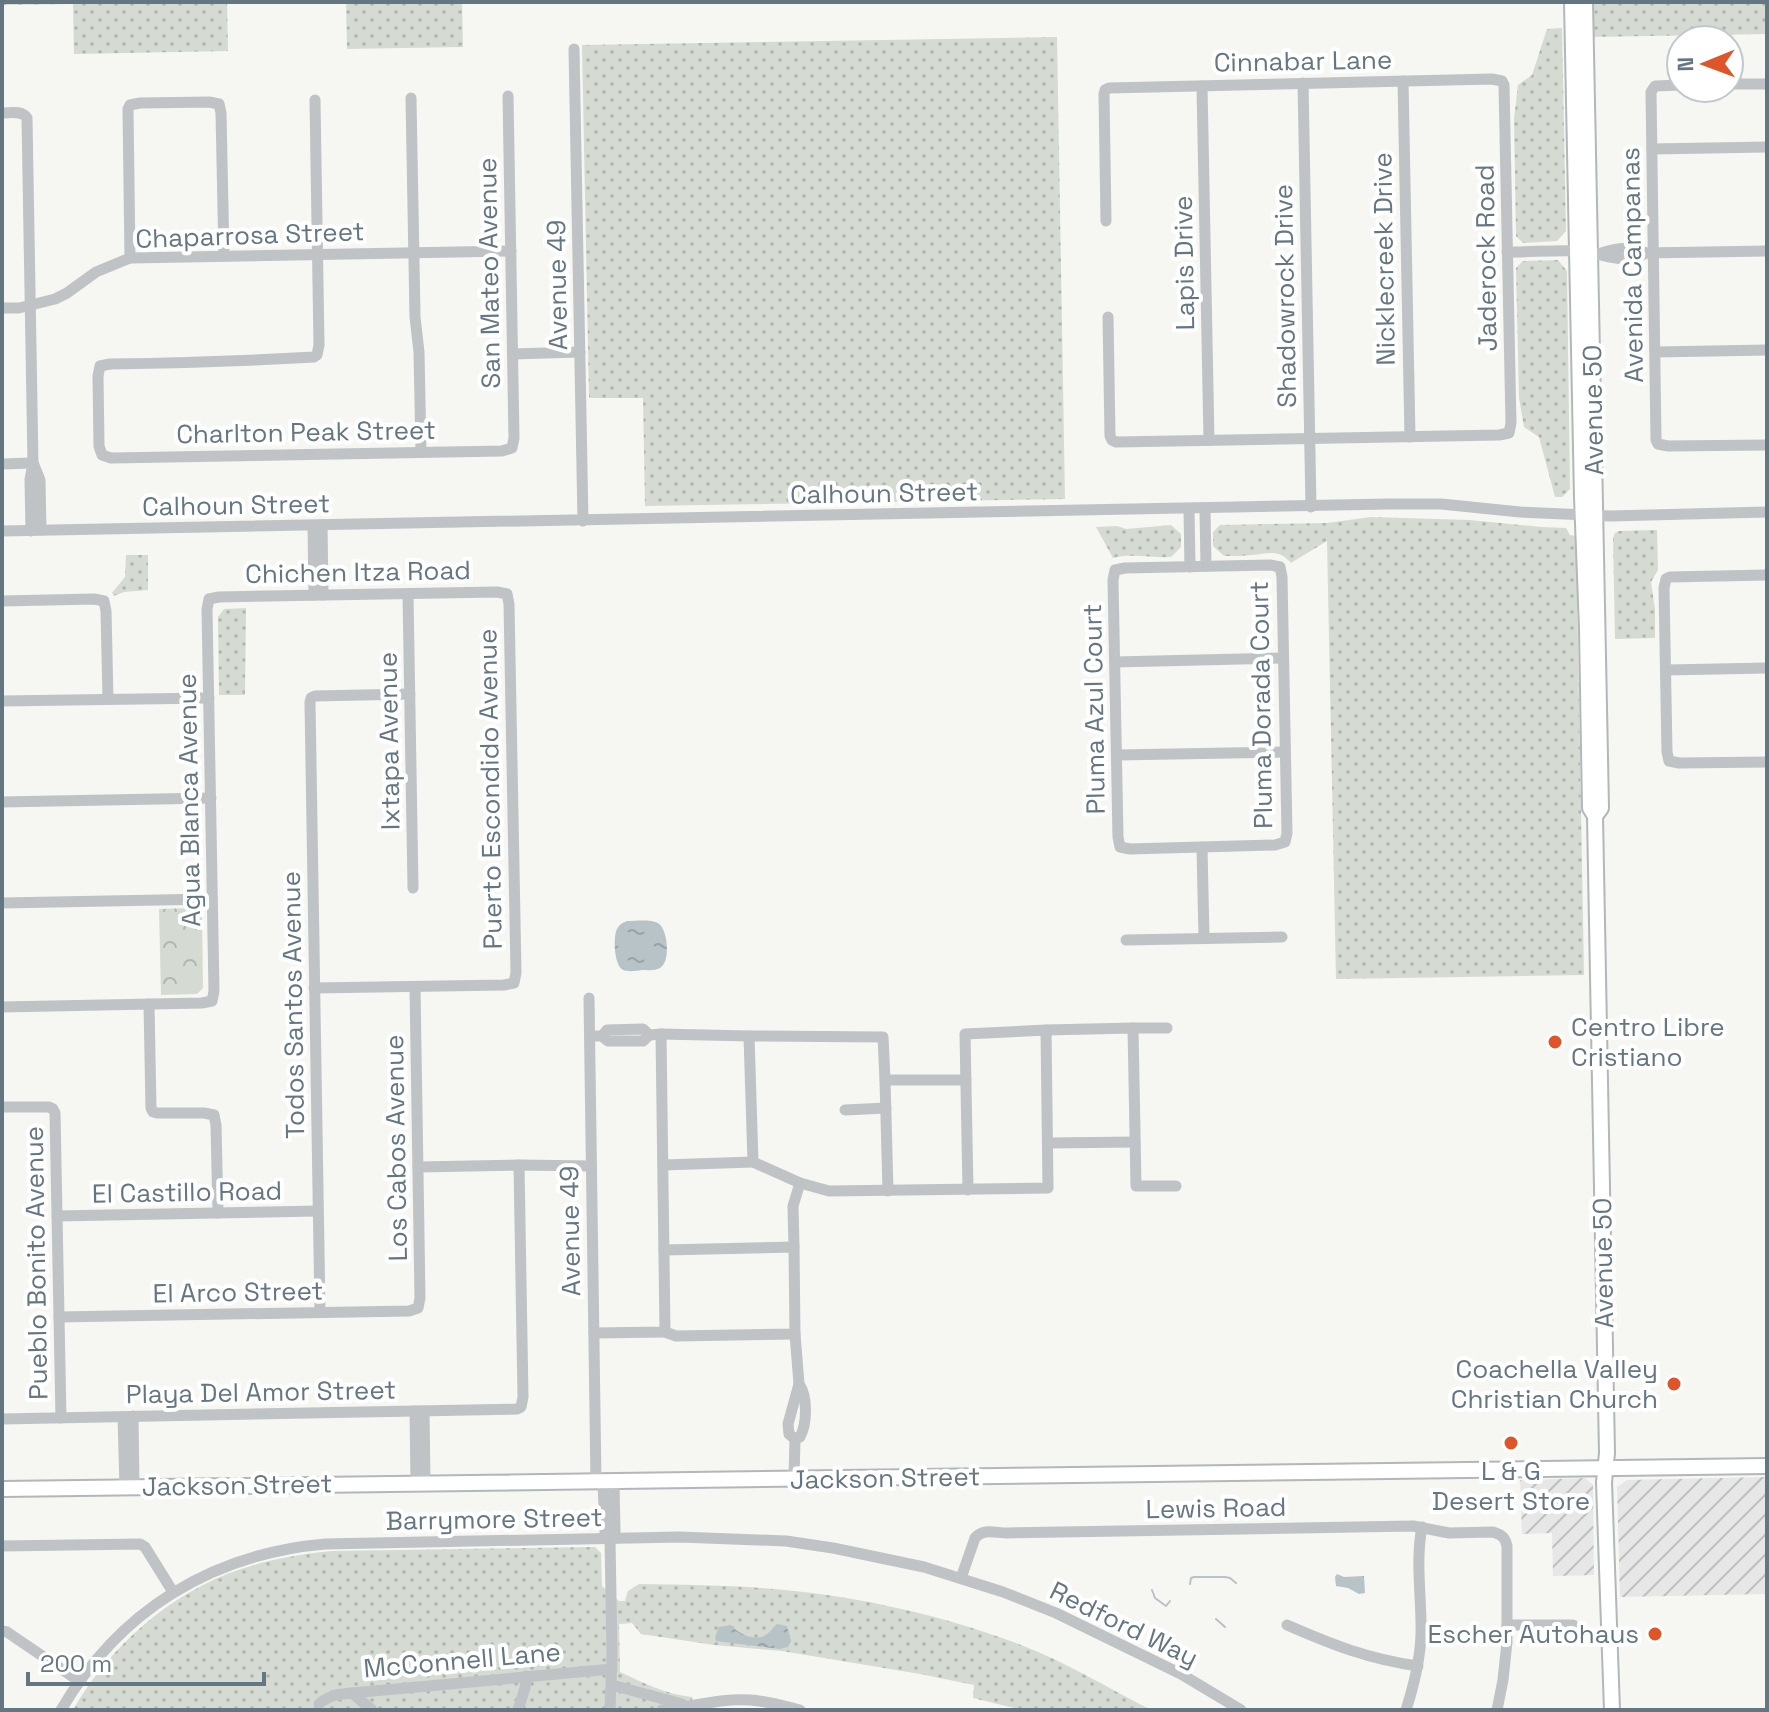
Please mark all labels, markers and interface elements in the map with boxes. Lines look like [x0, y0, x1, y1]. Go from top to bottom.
north arrow [1665, 24, 1745, 104]
street label: Cinnabar Lane [1213, 42, 1393, 80]
text: N [1671, 57, 1699, 72]
street label: Avenida Campanas [1613, 147, 1651, 383]
street label: Nicklecreek Drive [1365, 152, 1403, 366]
street label: San Mateo Avenue [470, 157, 508, 389]
street label: Jaderock Road [1467, 164, 1505, 352]
street label: Shadowrock Drive [1266, 184, 1304, 408]
street label: Lapis Drive [1166, 195, 1202, 331]
street label: Chaparrosa Street [135, 214, 365, 256]
street label: Avenue 49 [539, 219, 575, 351]
street label: Avenue 50 [1575, 344, 1611, 476]
street label: Charlton Peak Street [176, 413, 436, 451]
street label: Calhoun Street [790, 474, 978, 512]
street label: Calhoun Street [142, 486, 330, 524]
street label: Chichen Itza Road [245, 553, 471, 591]
street label: Pluma Dorada Court [1242, 581, 1280, 829]
street label: Pluma Azul Court [1075, 603, 1113, 815]
street label: Puerto Escondido Avenue [470, 628, 510, 950]
street label: Ixtapa Avenue [370, 651, 408, 831]
street label: Agua Blanca Avenue [170, 673, 208, 927]
street label: Todos Santos Avenue [274, 871, 312, 1139]
place label: Centro Libre Cristiano [1571, 1010, 1725, 1074]
marker: Centro Libre Cristiano [1546, 1033, 1564, 1051]
street label: Los Cabos Avenue [377, 1034, 415, 1262]
street label: Pueblo Bonito Avenue [17, 1126, 55, 1400]
street label: Avenue 49 [552, 1165, 588, 1297]
street label: El Castillo Road [92, 1173, 282, 1211]
street label: Avenue 50 [1585, 1197, 1621, 1329]
street label: El Arco Street [152, 1274, 324, 1310]
place label: Coachella Valley Christian Church [1451, 1352, 1658, 1416]
street label: Playa Del Amor Street [126, 1373, 396, 1411]
marker: Coachella Valley Christian Church [1665, 1375, 1683, 1393]
marker: L & G Desert Store [1502, 1434, 1520, 1452]
place label: L & G Desert Store [1432, 1454, 1590, 1518]
street label: Jackson Street [789, 1459, 981, 1497]
street label: Jackson Street [141, 1466, 333, 1504]
street label: Lewis Road [1145, 1490, 1287, 1526]
street label: Barrymore Street [385, 1500, 603, 1538]
street label: Redford Way [1044, 1573, 1204, 1675]
place label: Escher Autohaus [1428, 1617, 1639, 1651]
marker: Escher Autohaus [1646, 1625, 1664, 1643]
street label: McConnell Lane [362, 1634, 562, 1686]
scale bar [28, 1636, 264, 1686]
text: 200 m [40, 1648, 112, 1679]

